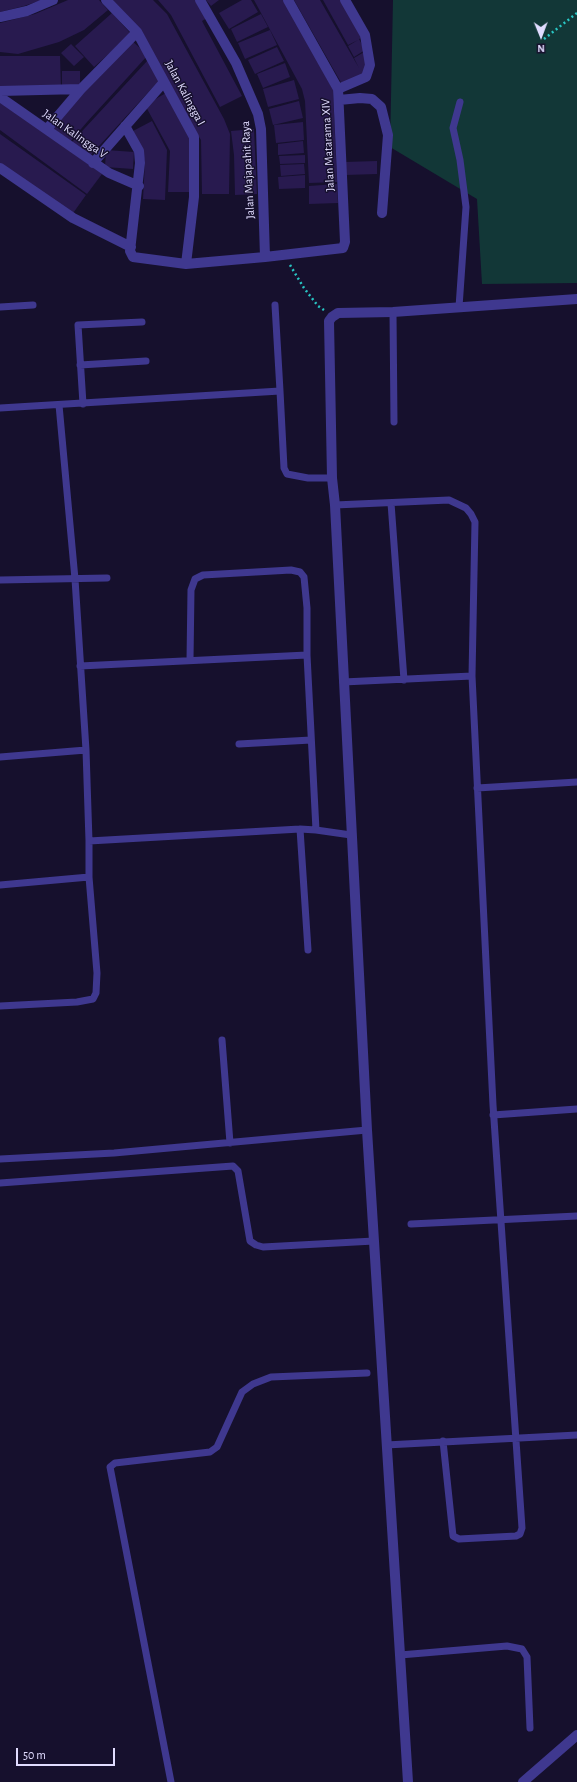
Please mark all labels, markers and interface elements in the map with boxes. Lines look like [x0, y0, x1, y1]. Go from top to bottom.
north arrow [521, 16, 561, 56]
text: N [537, 43, 545, 54]
street label: Jalan Kalingga I [162, 58, 208, 128]
street label: Jalan Matarama XIV [318, 98, 338, 192]
street label: Jalan Kalingga V [40, 106, 110, 162]
street label: Jalan Majapahit Raya [238, 121, 258, 219]
scale bar [18, 1740, 117, 1766]
text: 50 m [23, 1749, 46, 1761]

